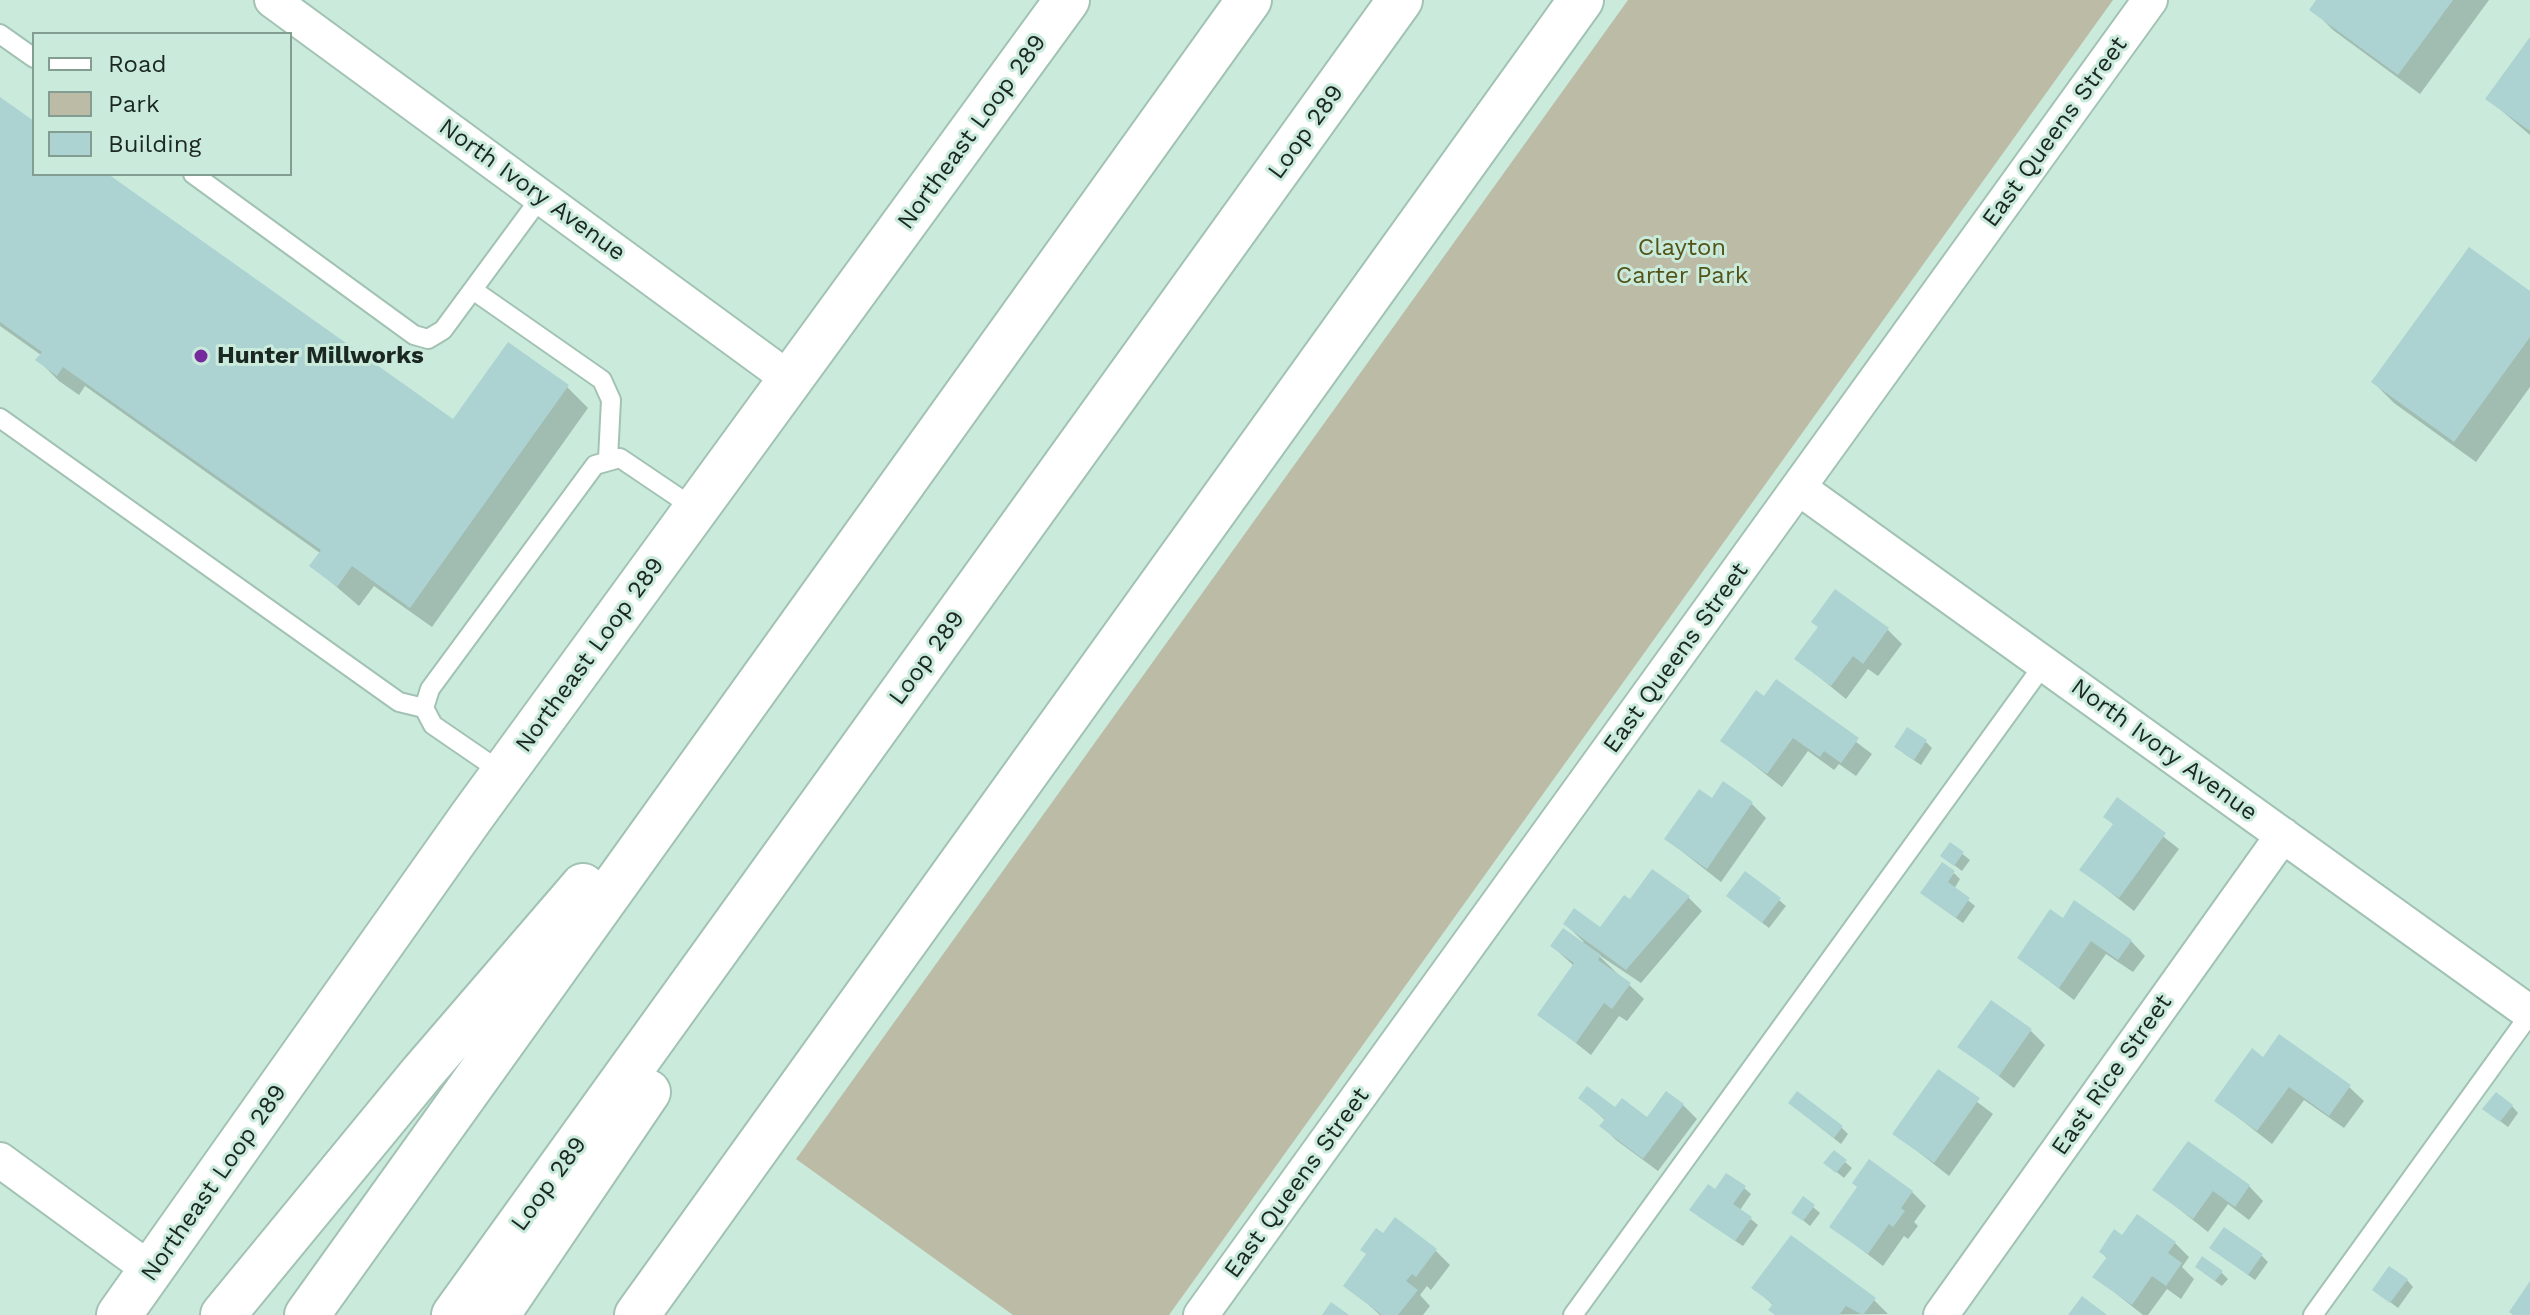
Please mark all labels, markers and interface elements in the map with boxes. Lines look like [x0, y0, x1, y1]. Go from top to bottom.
street label: Northeast Loop 289 [892, 29, 1052, 235]
street label: East Queens Street [1976, 31, 2134, 233]
legend [32, 32, 292, 176]
text: Road [108, 50, 167, 78]
street label: Loop 289 [1262, 79, 1350, 185]
text: Park [108, 90, 160, 118]
street label: North Ivory Avenue [433, 113, 631, 267]
text: Building [108, 130, 201, 158]
park label: Clayton Carter Park [1616, 234, 1748, 290]
place label: Hunter Millworks [217, 342, 424, 370]
marker: Hunter Millworks [192, 347, 210, 365]
street label: Northeast Loop 289 [510, 552, 670, 758]
street label: East Queens Street [1597, 557, 1755, 759]
street label: Loop 289 [883, 605, 971, 711]
street label: North Ivory Avenue [2065, 673, 2263, 827]
street label: East Rice Street [2046, 989, 2178, 1161]
street label: Northeast Loop 289 [135, 1079, 293, 1287]
street label: East Queens Street [1218, 1082, 1376, 1284]
street label: Loop 289 [505, 1131, 593, 1237]

